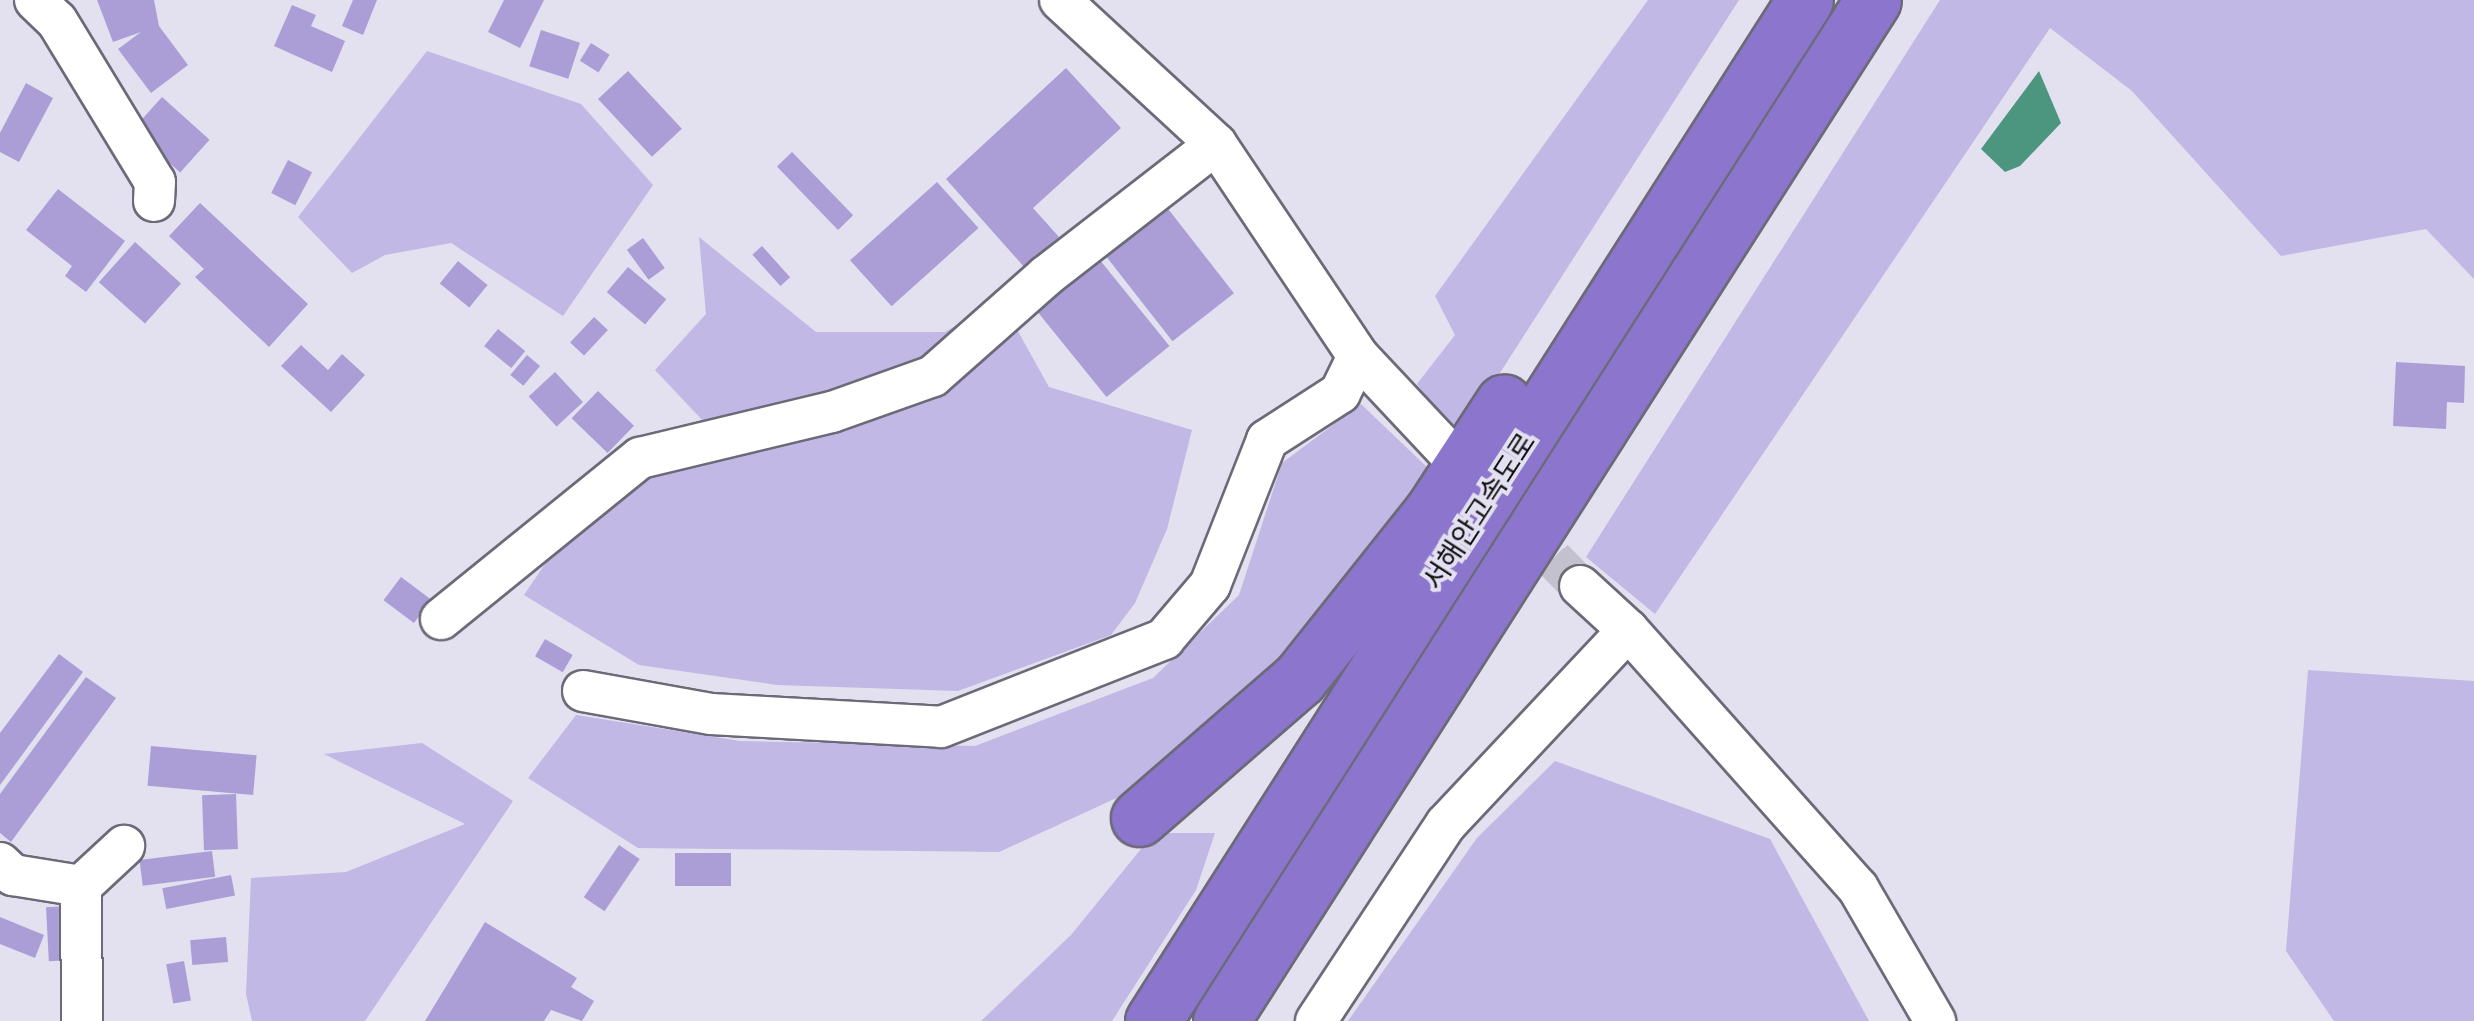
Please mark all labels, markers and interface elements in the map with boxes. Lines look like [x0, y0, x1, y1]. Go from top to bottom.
street label: 서해안고속도로 [1416, 426, 1542, 596]

